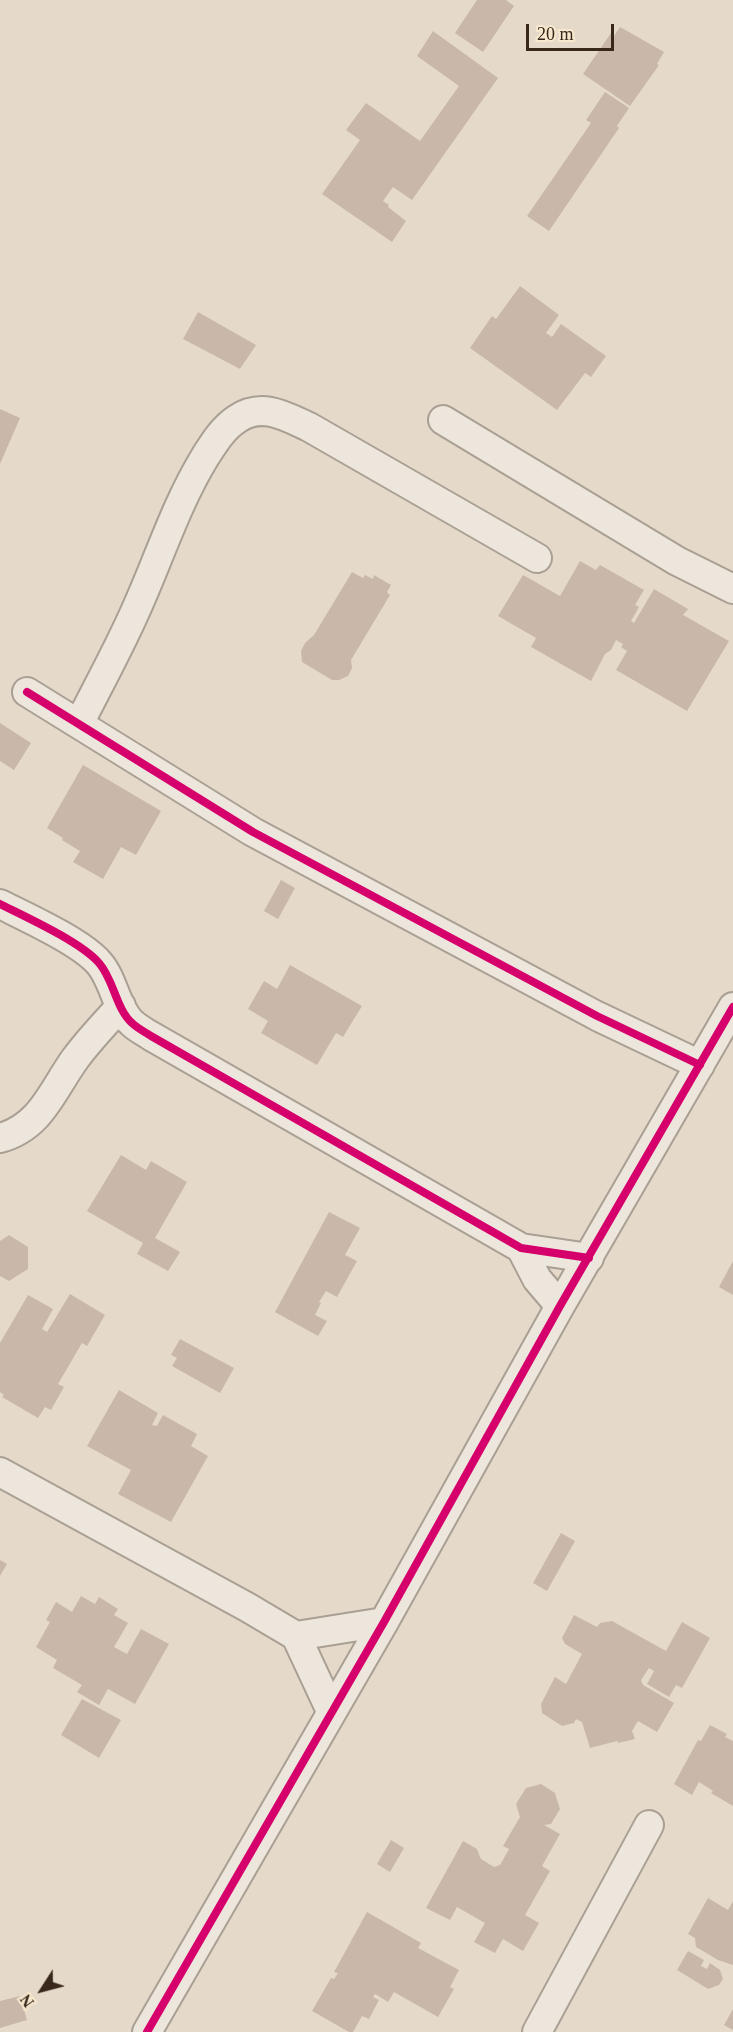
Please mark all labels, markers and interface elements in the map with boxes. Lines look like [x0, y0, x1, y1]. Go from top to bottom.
scale bar [529, 12, 618, 50]
text: 20 m [537, 24, 574, 44]
north arrow [12, 1960, 72, 2020]
text: N [17, 1991, 37, 2011]

